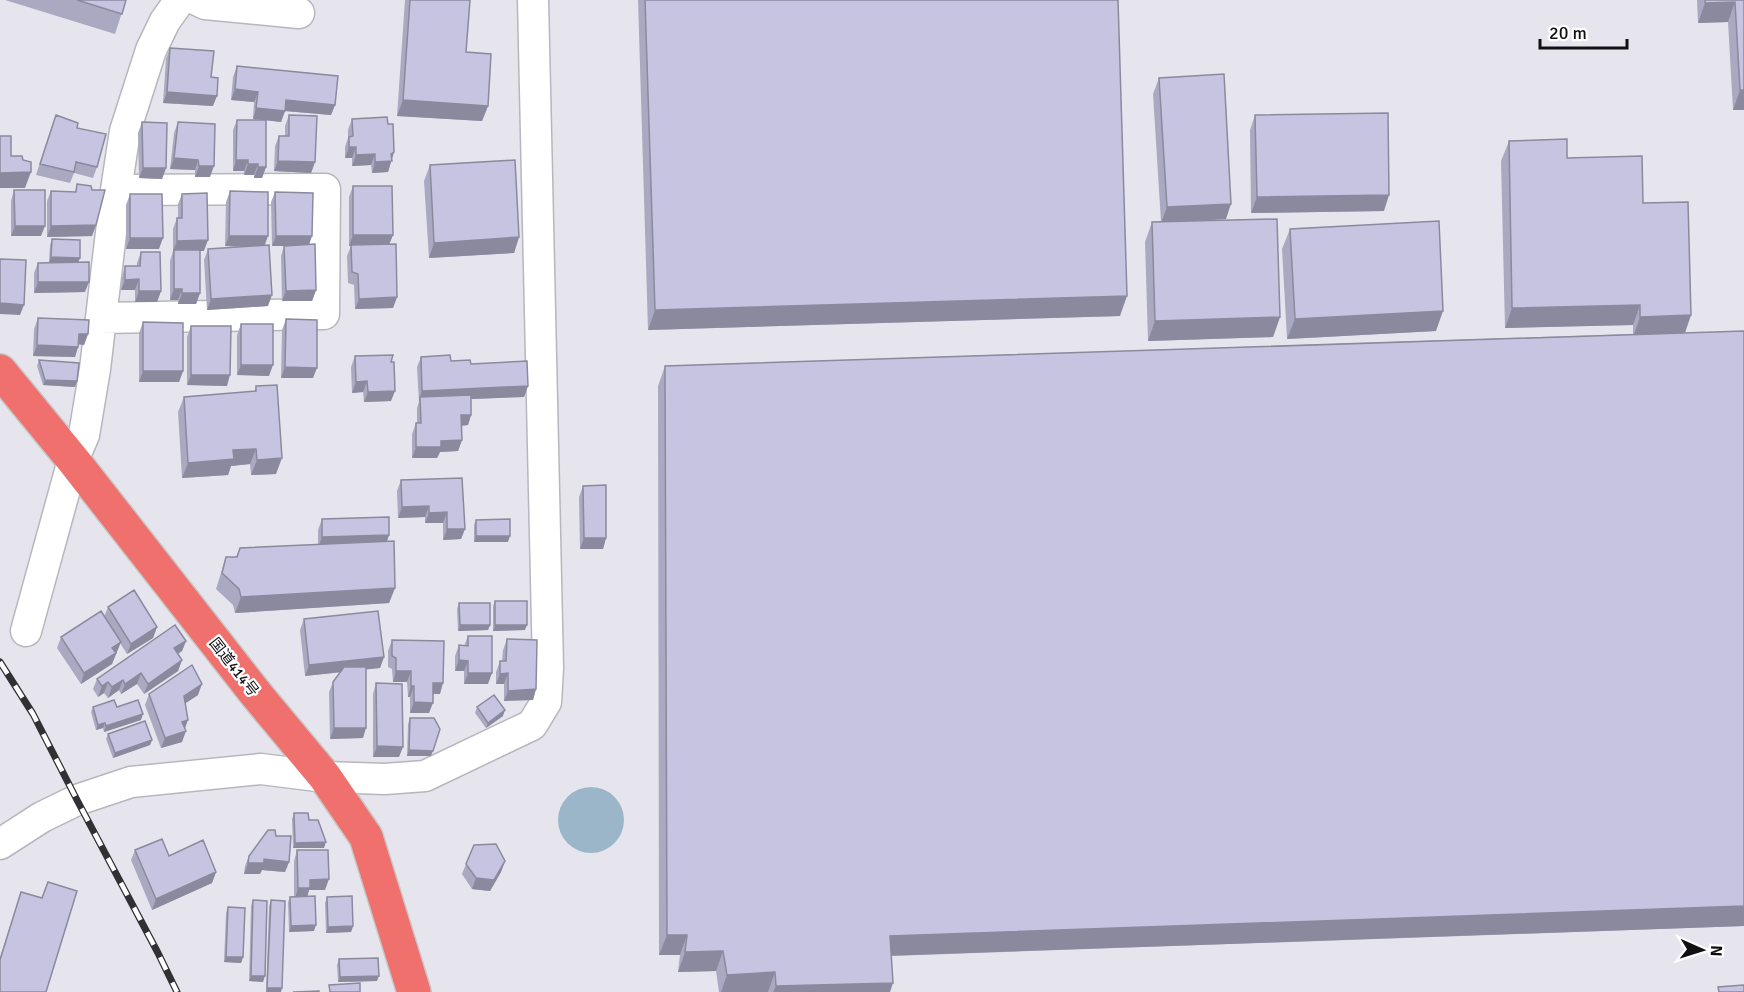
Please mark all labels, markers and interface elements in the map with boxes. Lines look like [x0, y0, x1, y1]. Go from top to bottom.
scale bar [1540, 12, 1627, 50]
text: 20 m [1549, 22, 1587, 44]
street label: 国道414号 [206, 634, 262, 700]
north arrow [1672, 920, 1732, 980]
text: N [1706, 945, 1726, 957]

